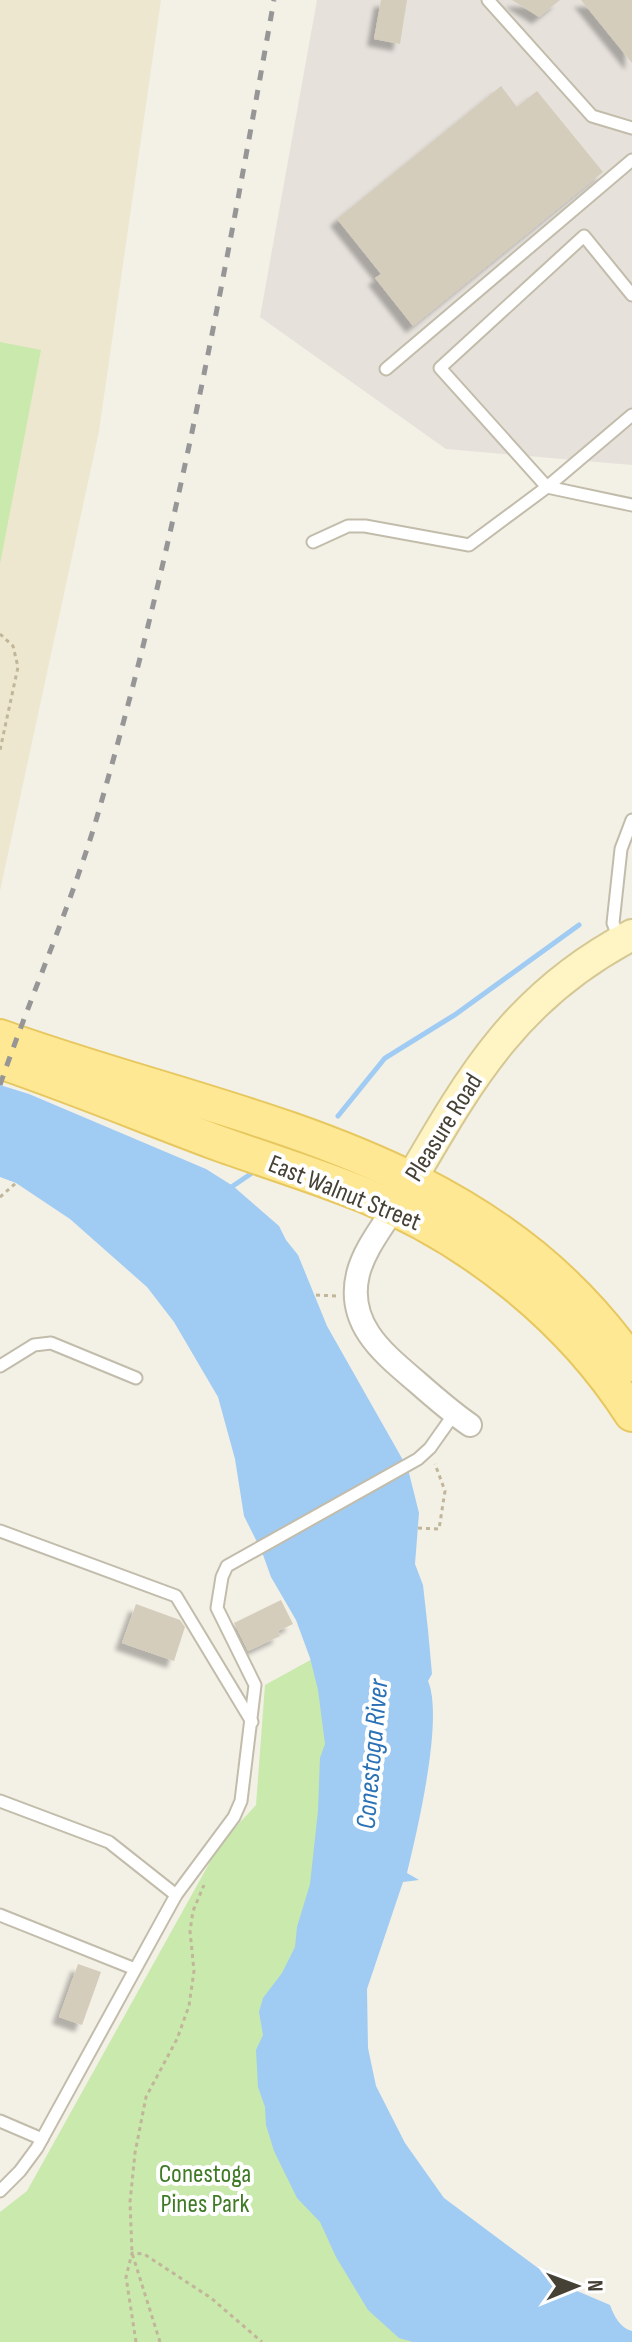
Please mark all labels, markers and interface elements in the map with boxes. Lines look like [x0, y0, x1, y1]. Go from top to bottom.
street label: Pleasure Road [399, 1068, 490, 1187]
street label: East Walnut Street [264, 1149, 425, 1238]
water label: Conestoga River [350, 1677, 396, 1831]
park label: Conestoga Pines Park [159, 2159, 251, 2220]
north arrow [536, 2246, 616, 2326]
text: N [581, 2280, 608, 2292]

